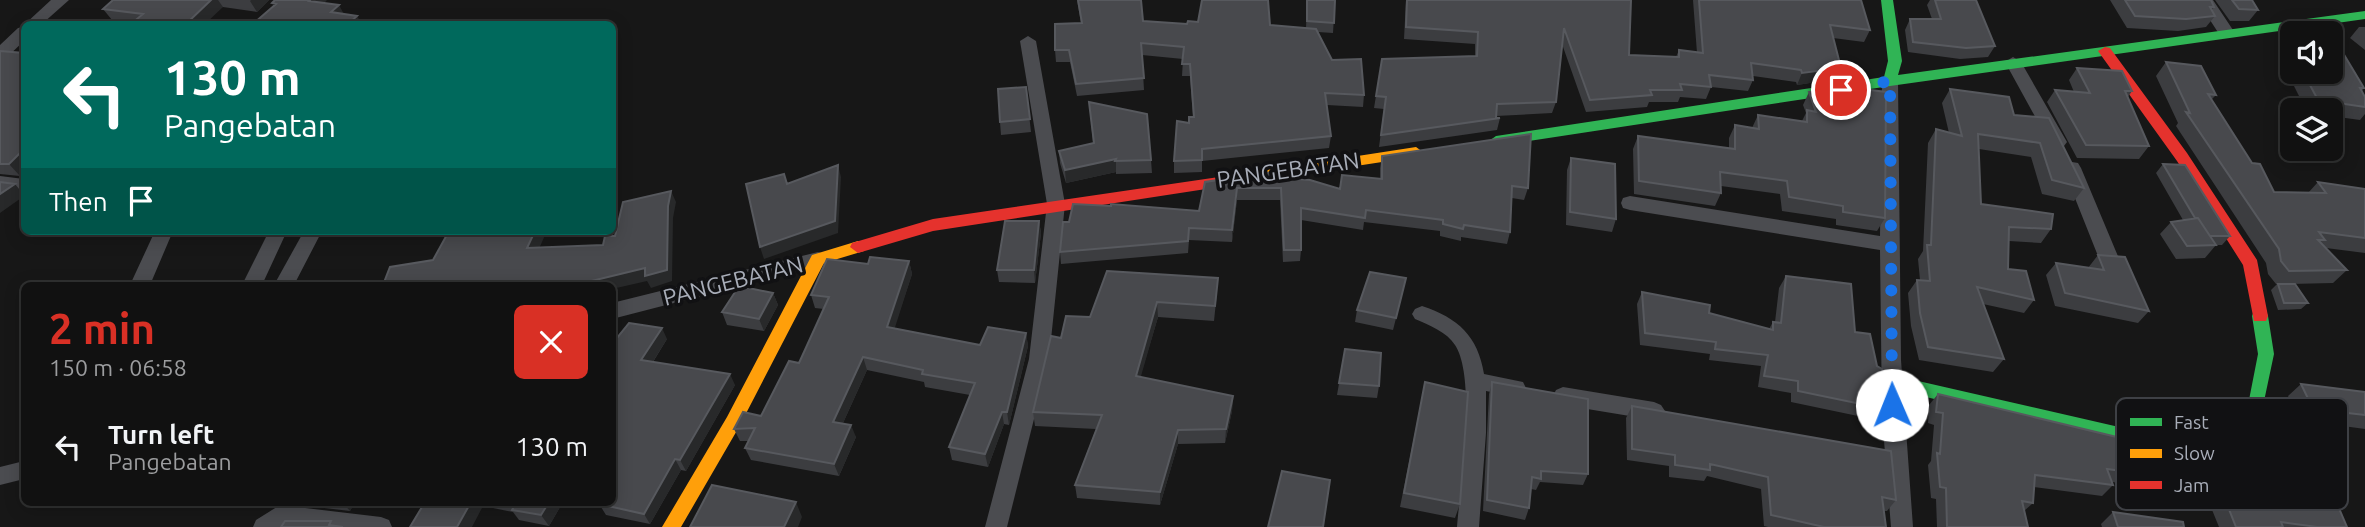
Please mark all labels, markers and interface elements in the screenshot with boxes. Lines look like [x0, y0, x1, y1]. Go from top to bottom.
map controls [2280, 21, 2343, 161]
button: sound [2280, 21, 2343, 84]
icon: left [49, 49, 140, 140]
text: 130 m [164, 49, 301, 104]
pin [1811, 60, 1871, 120]
icon: arrive [1822, 71, 1860, 109]
button: layers [2280, 98, 2343, 161]
text: Pangebatan [164, 107, 336, 143]
street label: PANGEBATAN [1215, 147, 1361, 192]
icon: arrive [122, 182, 160, 220]
text: Then [49, 187, 108, 216]
street label: PANGEBATAN [660, 251, 806, 310]
text: 2 min [49, 305, 155, 352]
button: close [514, 305, 588, 379]
text: 150 m · 06:58 [49, 355, 187, 380]
position arrow [1855, 368, 1929, 442]
legend [2116, 398, 2348, 510]
text: Fast [2174, 411, 2209, 433]
text: Turn left [108, 420, 214, 449]
icon: left [49, 428, 87, 466]
text: 130 m [516, 432, 588, 461]
text: Slow [2174, 442, 2215, 464]
text: Pangebatan [108, 449, 232, 474]
text: Jam [2174, 474, 2210, 496]

